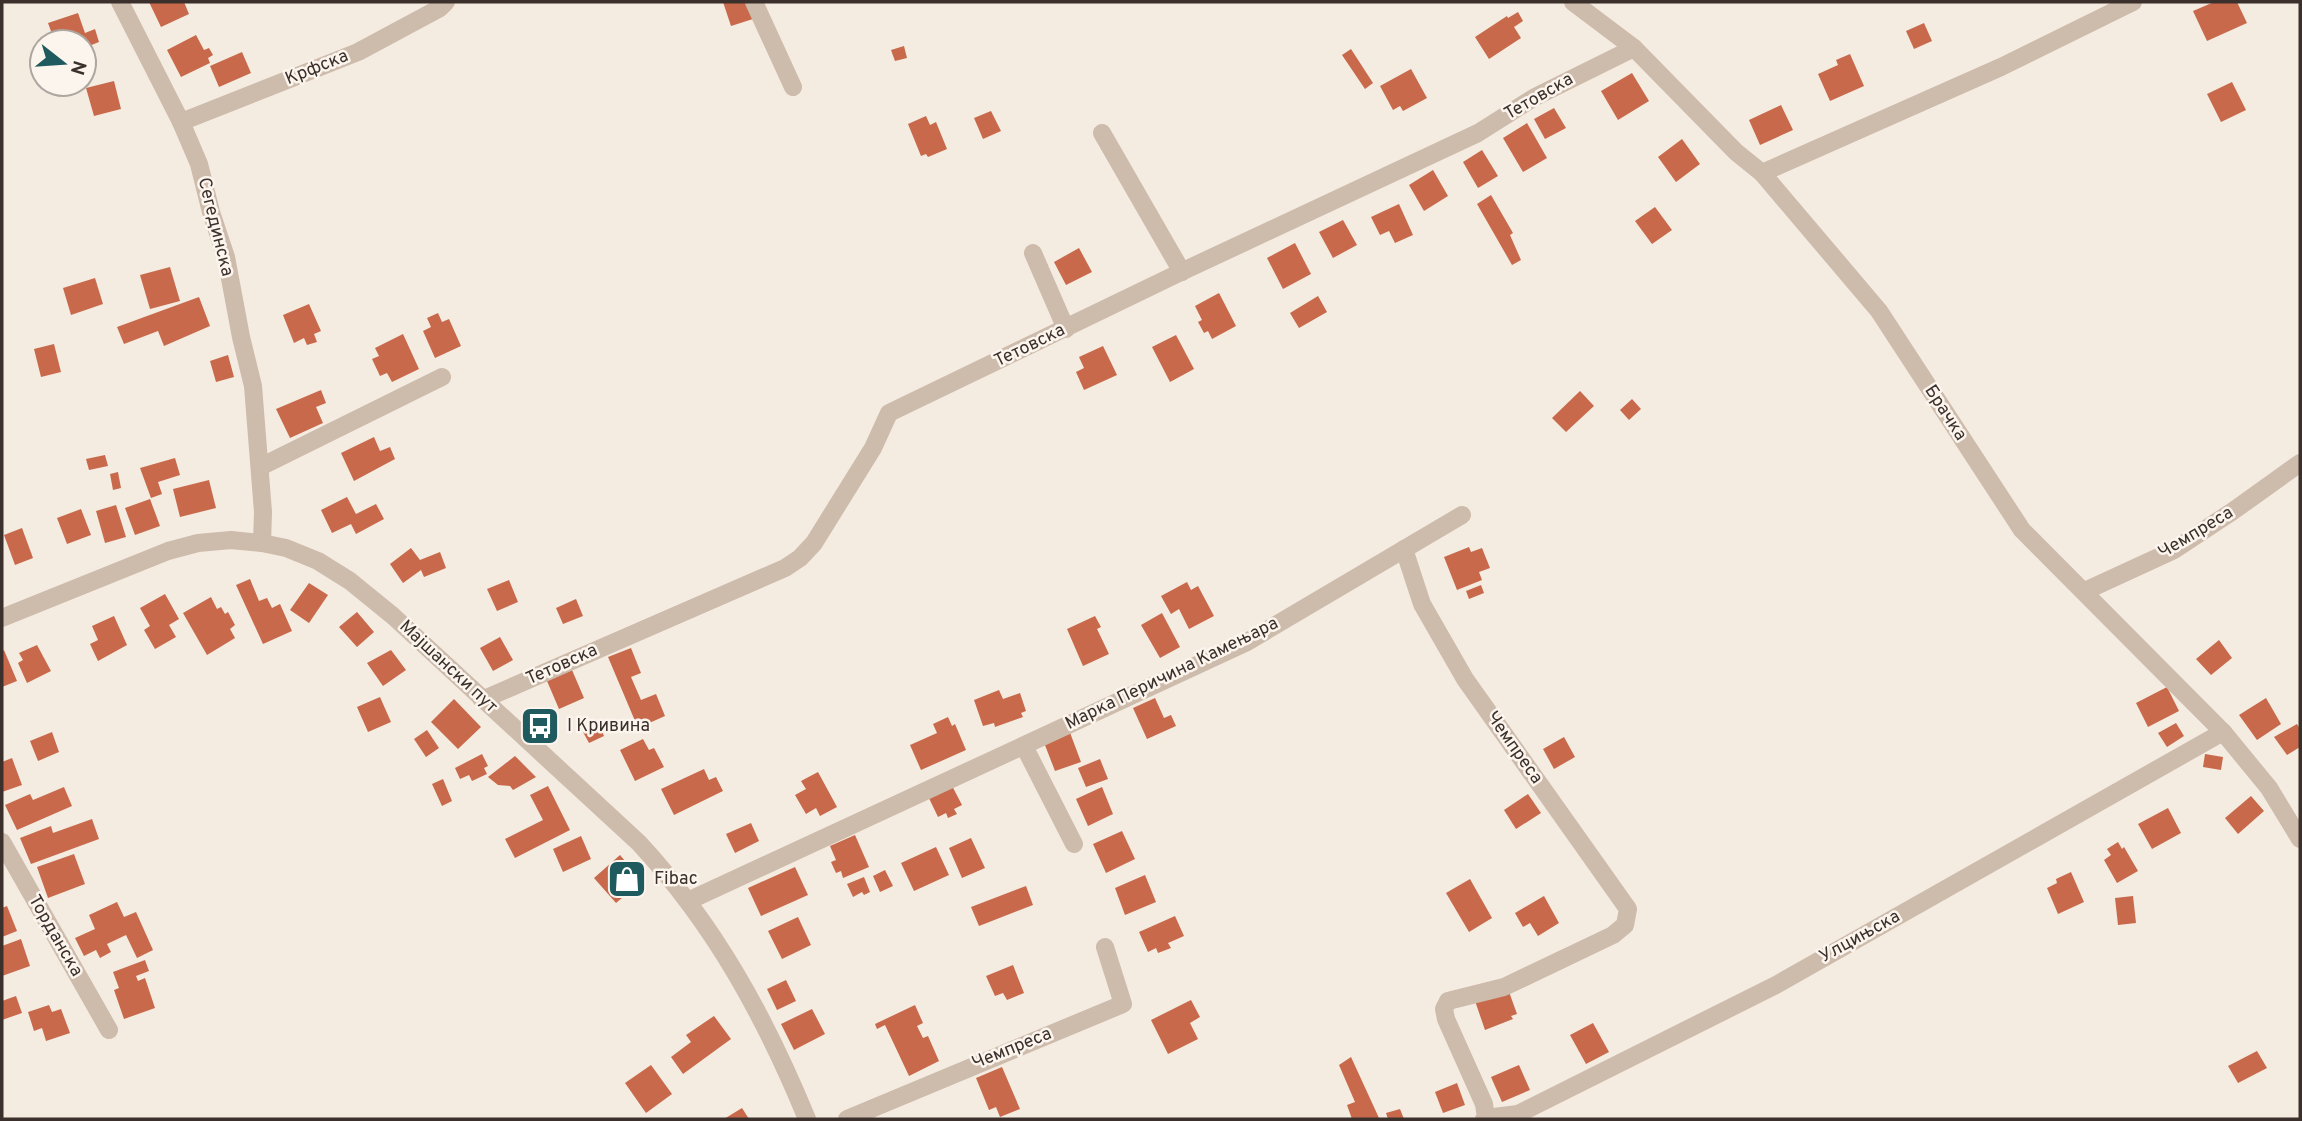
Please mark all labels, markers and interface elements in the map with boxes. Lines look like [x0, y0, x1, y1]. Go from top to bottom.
north arrow [28, 28, 98, 98]
street label: Крфска [282, 45, 352, 91]
text: N [64, 57, 91, 77]
street label: Тетовска [1500, 68, 1578, 126]
street label: Сегединска [192, 175, 238, 279]
street label: Тетовска [991, 319, 1069, 373]
street label: Брачка [1919, 381, 1971, 445]
street label: Чемпреса [2154, 502, 2238, 564]
street label: Марка Перичина Камењара [1062, 612, 1282, 736]
street label: Мајшански пут [394, 615, 502, 719]
street label: Тетовска [523, 639, 601, 691]
bus stop icon: I Кривина [519, 705, 561, 747]
street label: Чемпреса [1481, 707, 1547, 789]
place label: I Кривина [567, 715, 650, 738]
shop icon: Fibac [606, 858, 648, 900]
place label: Fibac [654, 868, 698, 891]
street label: Торданска [22, 891, 88, 981]
street label: Улцињска [1816, 905, 1904, 969]
street label: Чемпреса [969, 1023, 1055, 1075]

